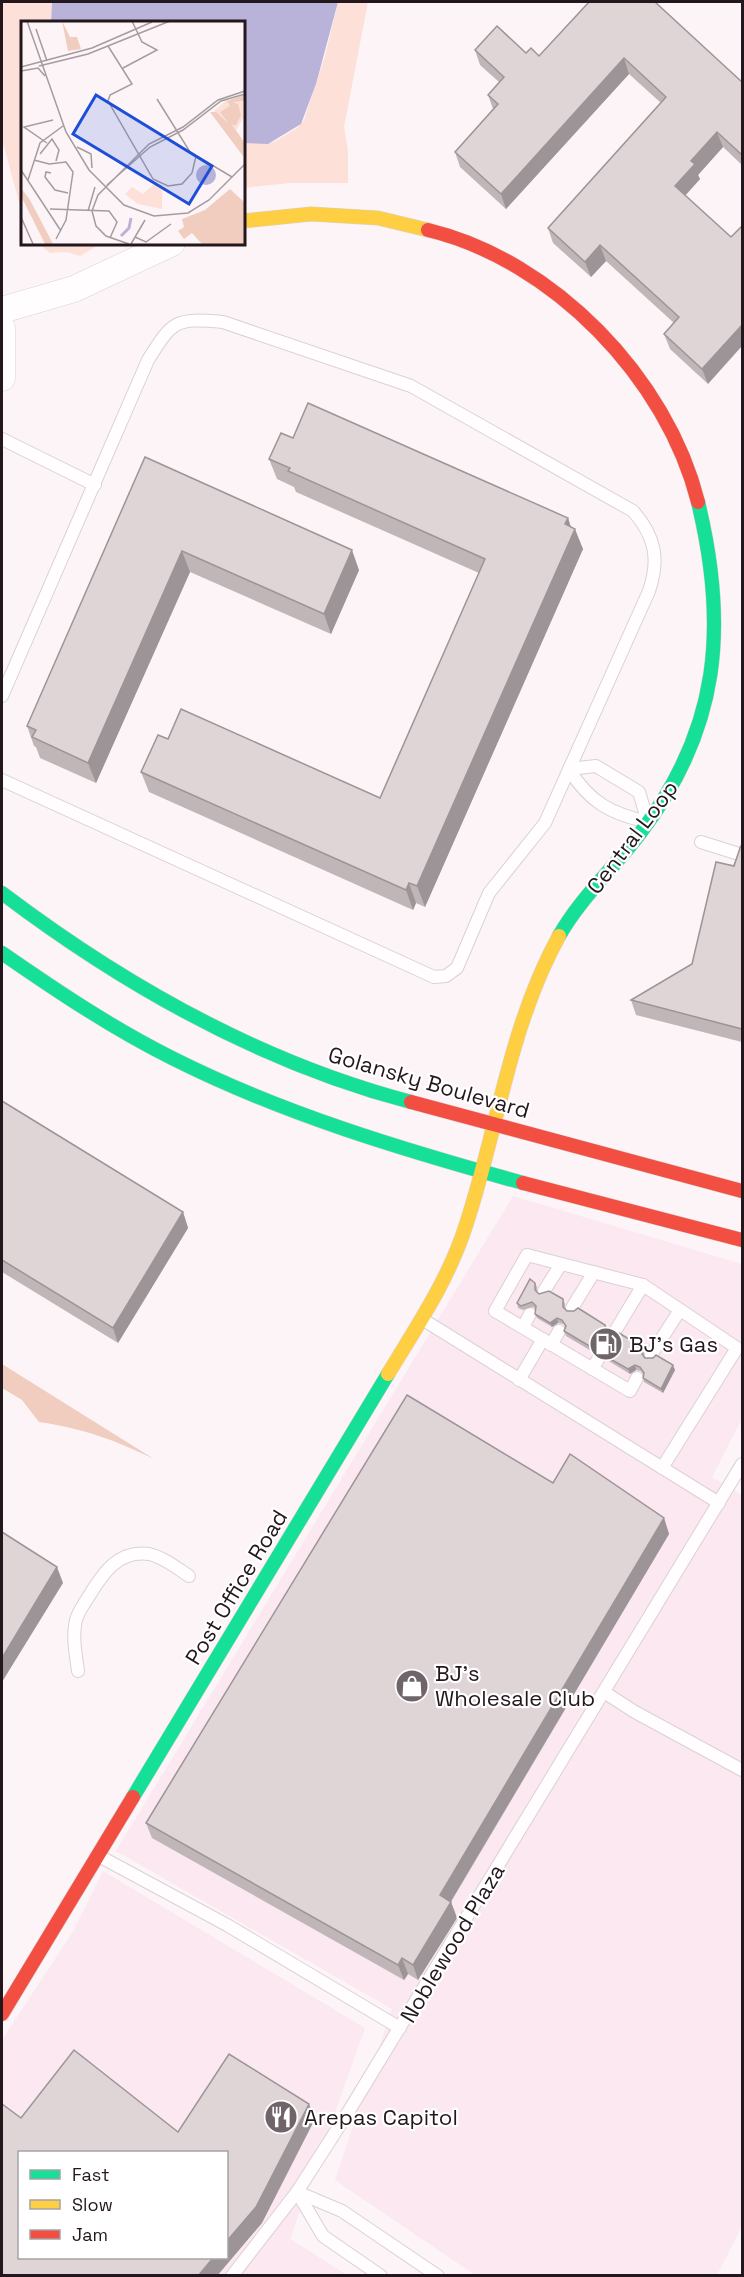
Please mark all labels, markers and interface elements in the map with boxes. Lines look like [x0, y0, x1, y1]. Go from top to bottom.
inset map [21, 21, 244, 244]
street label: Central Loop [580, 775, 684, 899]
street label: Golansky Boulevard [325, 1040, 533, 1124]
fuel station icon: BJ's Gas [588, 1326, 624, 1362]
place label: BJ's Gas [629, 1330, 718, 1358]
street label: Post Office Road [179, 1504, 293, 1670]
place label: BJ's Wholesale Club [435, 1659, 595, 1712]
shop icon: BJ's Wholesale Club [394, 1668, 430, 1704]
street label: Noblewood Plaza [394, 1858, 511, 2027]
restaurant icon: Arepas Capitol [263, 2099, 299, 2135]
place label: Arepas Capitol [304, 2103, 458, 2131]
legend [18, 2151, 228, 2259]
text: Fast [72, 2163, 109, 2186]
text: Slow [72, 2193, 113, 2216]
text: Jam [72, 2223, 108, 2246]

